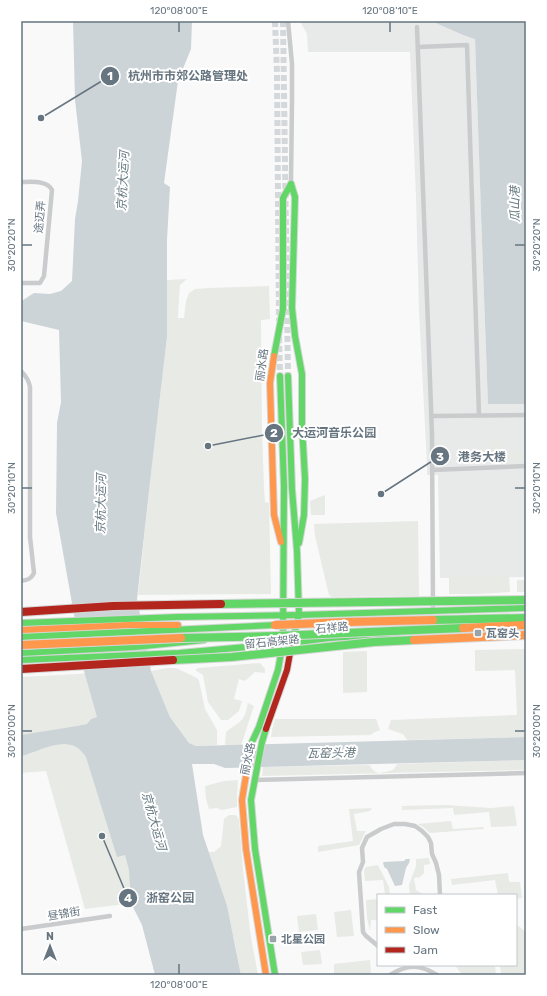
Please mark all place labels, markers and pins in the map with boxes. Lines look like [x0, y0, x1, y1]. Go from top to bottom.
callout: 杭州市市郊公路管理处 [100, 64, 256, 88]
callout: 大运河音乐公园 [264, 421, 384, 445]
callout: 港务大楼 [430, 444, 514, 468]
place label: 瓦窑头 [486, 627, 519, 640]
marker: 瓦窑头 [473, 628, 483, 638]
callout: 浙窑公园 [118, 886, 202, 910]
place label: 北星公园 [281, 933, 325, 946]
marker: 北星公园 [268, 934, 278, 944]

